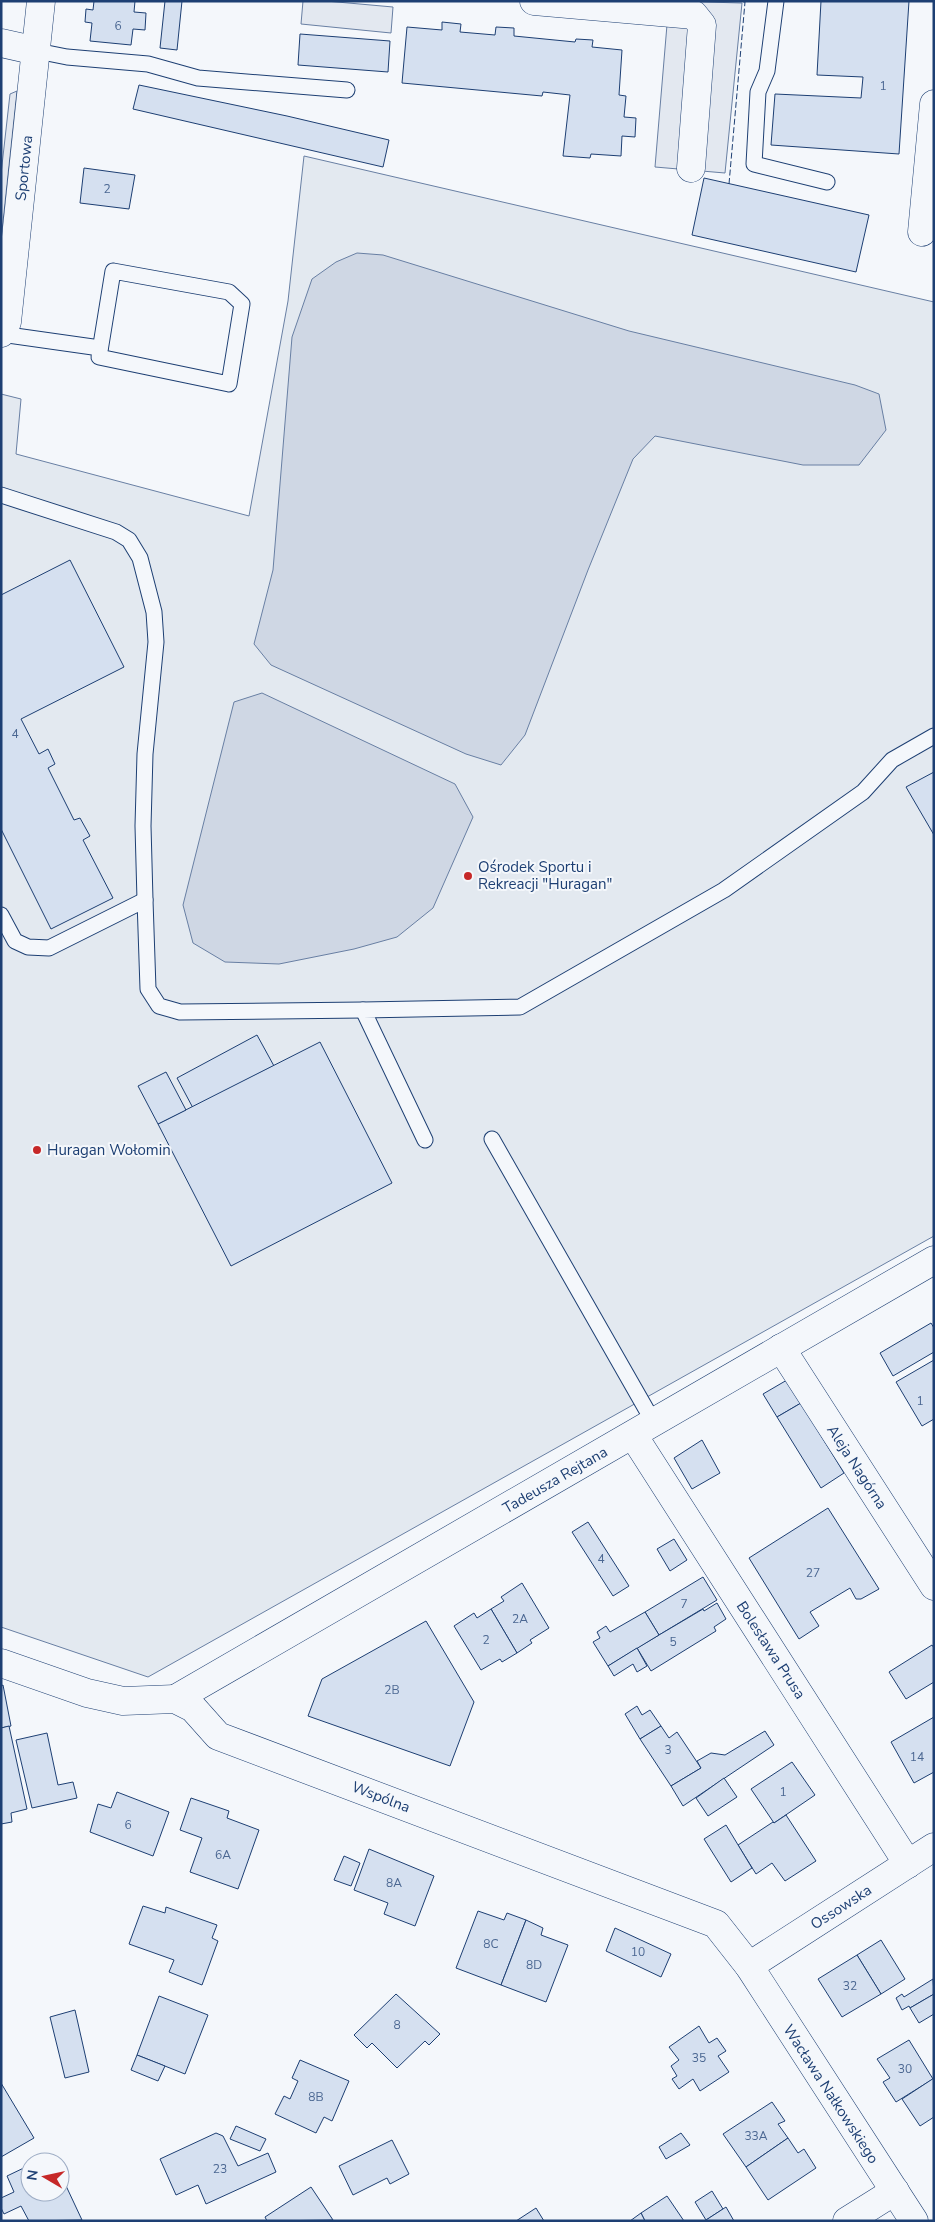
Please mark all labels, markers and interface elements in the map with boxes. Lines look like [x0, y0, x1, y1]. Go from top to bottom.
house number: 6 [114, 18, 122, 34]
house number: 1 [879, 78, 887, 94]
street label: Sportowa [11, 134, 37, 202]
house number: 2 [103, 181, 111, 197]
house number: 4 [11, 726, 19, 742]
place label: Ośrodek Sportu i Rekreacji "Huragan" [478, 857, 612, 894]
marker: Ośrodek Sportu i Rekreacji "Huragan" [462, 870, 474, 882]
place label: Huragan Wołomin [47, 1140, 171, 1160]
marker: Huragan Wołomin [31, 1144, 43, 1156]
house number: 1 [916, 1393, 924, 1409]
street label: Aleja Nagórna [822, 1421, 892, 1513]
street label: Tadeusza Rejtana [499, 1442, 611, 1518]
house number: 4 [597, 1551, 605, 1567]
house number: 27 [806, 1565, 820, 1581]
house number: 7 [680, 1596, 688, 1612]
street label: Bolesława Prusa [732, 1597, 810, 1703]
house number: 2A [512, 1611, 528, 1627]
house number: 2 [482, 1632, 490, 1648]
house number: 5 [669, 1634, 677, 1650]
house number: 2B [384, 1682, 400, 1698]
house number: 3 [664, 1742, 672, 1758]
house number: 14 [910, 1749, 924, 1765]
street label: Wspólna [349, 1777, 413, 1817]
house number: 1 [779, 1784, 787, 1800]
house number: 6 [124, 1817, 132, 1833]
house number: 6A [215, 1847, 231, 1863]
house number: 8A [386, 1875, 402, 1891]
street label: Ossowska [807, 1880, 875, 1934]
house number: 8C [483, 1936, 499, 1952]
house number: 10 [631, 1944, 645, 1960]
house number: 8D [526, 1957, 542, 1973]
house number: 32 [843, 1978, 857, 1994]
house number: 8 [393, 2017, 401, 2033]
street label: Wacława Nałkowskiego [779, 2021, 883, 2167]
house number: 35 [692, 2050, 706, 2066]
house number: 30 [898, 2061, 912, 2077]
house number: 8B [308, 2089, 324, 2105]
house number: 33A [744, 2128, 768, 2144]
north arrow [20, 2152, 70, 2202]
house number: 23 [213, 2161, 227, 2177]
text: N [22, 2168, 43, 2182]

